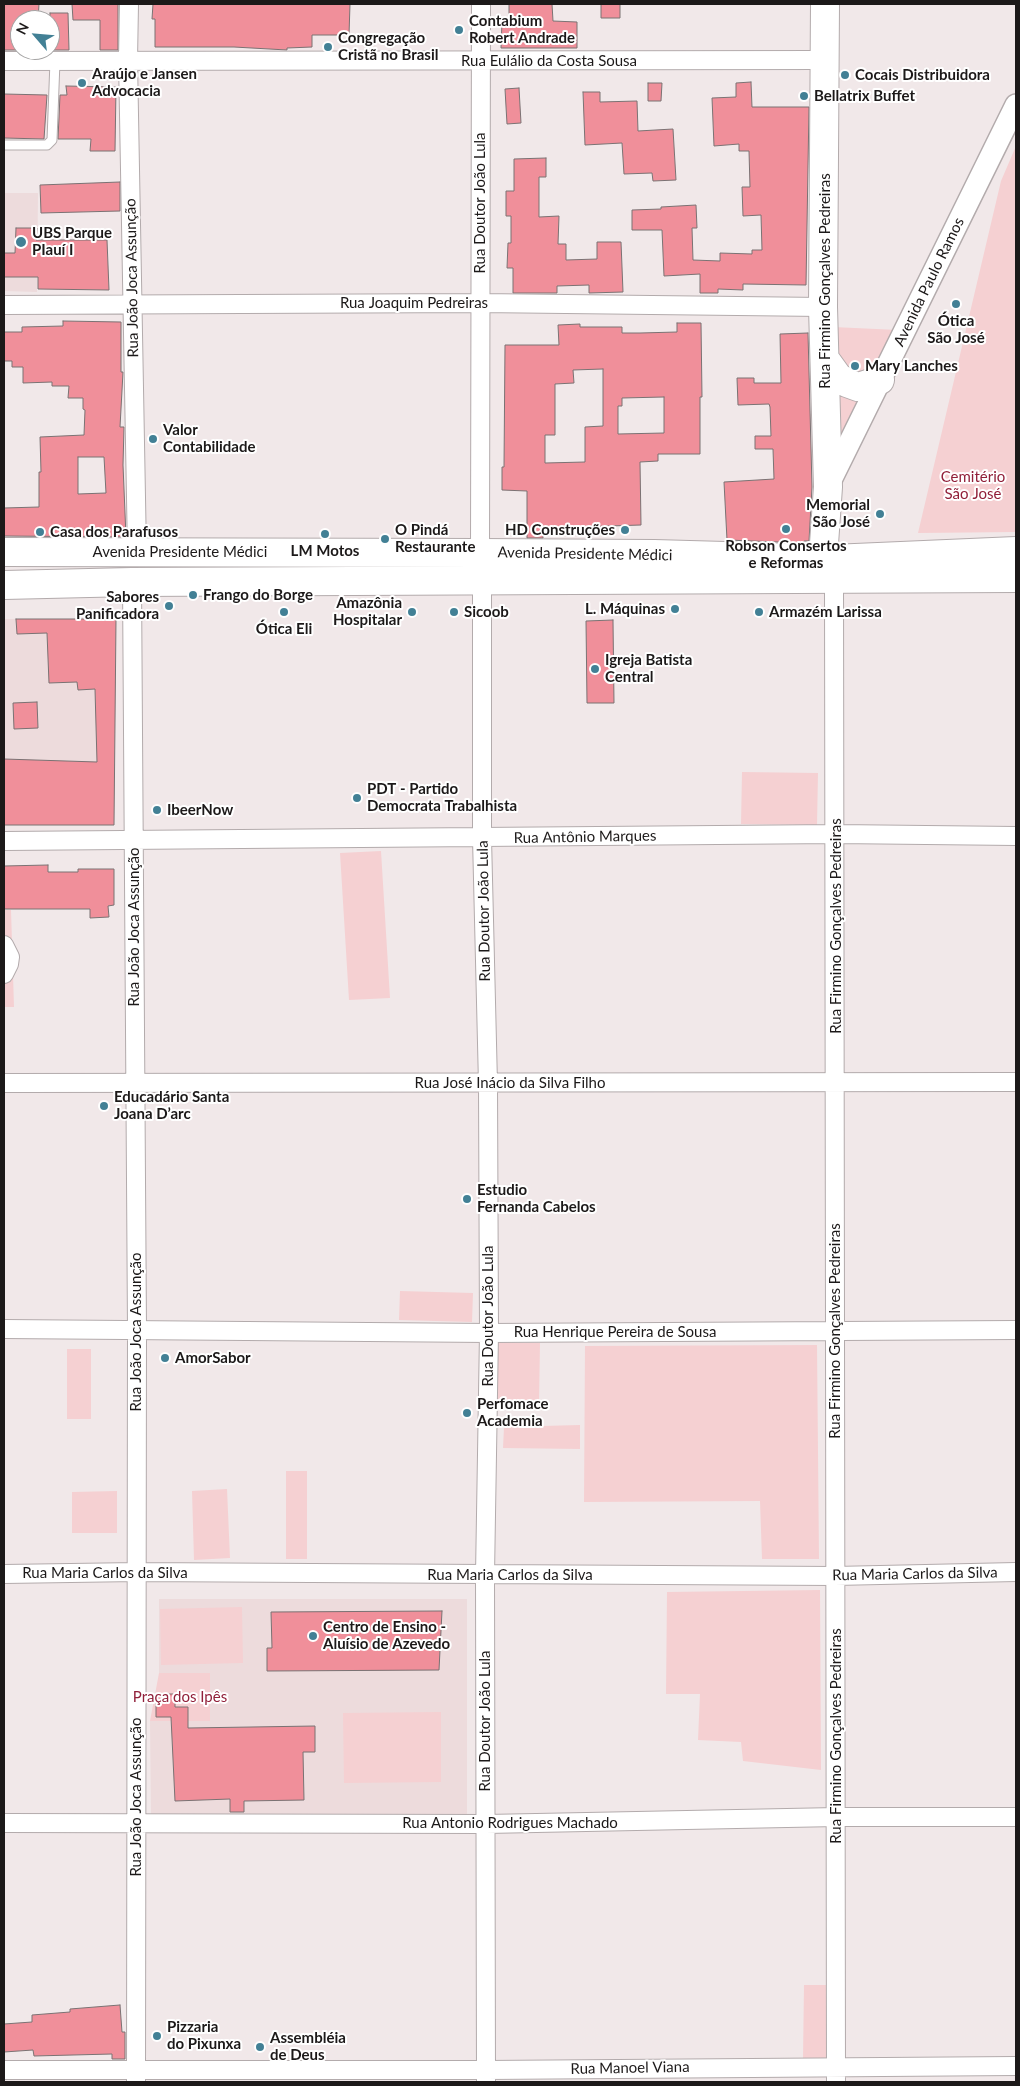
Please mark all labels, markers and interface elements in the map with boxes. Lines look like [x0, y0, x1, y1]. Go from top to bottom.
north arrow [10, 10, 60, 60]
place label: Contabium Robert Andrade [469, 12, 575, 47]
text: N [12, 20, 32, 37]
marker: Contabium Robert Andrade [453, 24, 465, 36]
place label: Congregação Cristã no Brasil [338, 29, 438, 64]
marker: Congregação Cristã no Brasil [322, 41, 334, 53]
street label: Rua Eulálio da Costa Sousa [461, 52, 637, 70]
place label: Araújo e Jansen Advocacia [92, 65, 197, 100]
place label: Cocais Distribuidora [855, 66, 990, 84]
marker: Cocais Distribuidora [839, 69, 851, 81]
marker: Araújo e Jansen Advocacia [76, 77, 88, 89]
place label: Bellatrix Buffet [814, 87, 915, 105]
marker: Bellatrix Buffet [798, 90, 810, 102]
street label: Rua Doutor João Lula [471, 132, 489, 274]
street label: Rua Firmino Gonçalves Pedreiras [816, 173, 834, 389]
street label: Rua João Joca Assunção [122, 198, 142, 358]
street label: Avenida Paulo Ramos [890, 215, 968, 349]
place label: UBS Parque PIauí I [32, 224, 112, 259]
marker: UBS Parque PIauí I [14, 235, 28, 249]
street label: Rua Joaquim Pedreiras [340, 294, 488, 312]
marker: Ótica São José [950, 298, 962, 310]
place label: Ótica São José [927, 312, 985, 347]
place label: Mary Lanches [865, 357, 958, 375]
marker: Mary Lanches [849, 360, 861, 372]
place label: Valor Contabilidade [163, 421, 255, 456]
marker: Valor Contabilidade [147, 433, 159, 445]
park label: Cemitério São José [941, 468, 1005, 503]
place label: Memorial São José [806, 496, 870, 531]
marker: Memorial São José [874, 508, 886, 520]
place label: O Pindá Restaurante [395, 521, 475, 556]
place label: HD Construções [505, 521, 615, 539]
place label: Casa dos Parafusos [50, 523, 178, 541]
marker: Robson Consertos e Reformas [780, 523, 792, 535]
marker: HD Construções [619, 524, 631, 536]
marker: Casa dos Parafusos [34, 526, 46, 538]
marker: LM Motos [319, 528, 331, 540]
marker: O Pindá Restaurante [379, 533, 391, 545]
place label: Robson Consertos e Reformas [725, 537, 847, 572]
place label: LM Motos [291, 542, 359, 560]
street label: Avenida Presidente Médici [93, 543, 267, 561]
street label: Avenida Presidente Médici [497, 543, 673, 565]
place label: Frango do Borge [203, 586, 313, 604]
place label: Sabores Panificadora [76, 588, 159, 623]
marker: Frango do Borge [187, 589, 199, 601]
place label: Amazônia Hospitalar [333, 594, 402, 629]
marker: Sabores Panificadora [163, 600, 175, 612]
place label: L. Máquinas [585, 600, 665, 618]
place label: Sicoob [464, 603, 509, 621]
marker: L. Máquinas [669, 603, 681, 615]
place label: Armazém Larissa [769, 603, 882, 621]
marker: Ótica Eli [278, 606, 290, 618]
marker: Amazônia Hospitalar [406, 606, 418, 618]
marker: Sicoob [448, 606, 460, 618]
marker: Armazém Larissa [753, 606, 765, 618]
place label: Ótica Eli [256, 620, 312, 638]
place label: Igreja Batista Central [605, 651, 692, 686]
marker: Igreja Batista Central [589, 663, 601, 675]
place label: PDT - Partido Democrata Trabalhista [367, 780, 517, 815]
marker: PDT - Partido Democrata Trabalhista [351, 792, 363, 804]
place label: IbeerNow [167, 801, 233, 819]
marker: IbeerNow [151, 804, 163, 816]
street label: Rua Firmino Gonçalves Pedreiras [827, 818, 845, 1034]
street label: Rua Antônio Marques [513, 827, 657, 847]
street label: Rua Doutor João Lula [474, 840, 494, 982]
street label: Rua João Joca Assunção [125, 847, 143, 1007]
street label: Rua José Inácio da Silva Filho [415, 1074, 605, 1092]
place label: Educadário Santa Joana D’arc [114, 1088, 229, 1123]
marker: Educadário Santa Joana D’arc [98, 1100, 110, 1112]
place label: Estudio Fernanda Cabelos [477, 1181, 596, 1216]
marker: Estudio Fernanda Cabelos [461, 1193, 473, 1205]
street label: Rua Firmino Gonçalves Pedreiras [826, 1223, 844, 1439]
street label: Rua Doutor João Lula [479, 1245, 497, 1387]
street label: Rua João Joca Assunção [127, 1252, 145, 1412]
street label: Rua Henrique Pereira de Sousa [514, 1323, 716, 1341]
place label: AmorSabor [175, 1349, 251, 1367]
marker: AmorSabor [159, 1352, 171, 1364]
place label: Perfomace Academia [477, 1395, 549, 1430]
marker: Perfomace Academia [461, 1407, 473, 1419]
street label: Rua Maria Carlos da Silva [22, 1564, 188, 1582]
street label: Rua Maria Carlos da Silva [832, 1564, 998, 1584]
street label: Rua Maria Carlos da Silva [427, 1566, 593, 1584]
place label: Centro de Ensino - Aluísio de Azevedo [323, 1618, 450, 1653]
street label: Rua Firmino Gonçalves Pedreiras [827, 1628, 845, 1844]
marker: Centro de Ensino - Aluísio de Azevedo [307, 1630, 319, 1642]
street label: Rua Doutor João Lula [476, 1650, 494, 1792]
park label: Praça dos Ipês [133, 1688, 227, 1706]
street label: Rua João Joca Assunção [127, 1717, 145, 1877]
street label: Rua Antonio Rodrigues Machado [402, 1814, 618, 1832]
place label: Pizzaria do Pixunxa [167, 2018, 241, 2053]
place label: Assembléia de Deus [270, 2029, 346, 2064]
marker: Pizzaria do Pixunxa [151, 2030, 163, 2042]
marker: Assembléia de Deus [254, 2041, 266, 2053]
street label: Rua Manoel Viana [570, 2058, 690, 2078]

